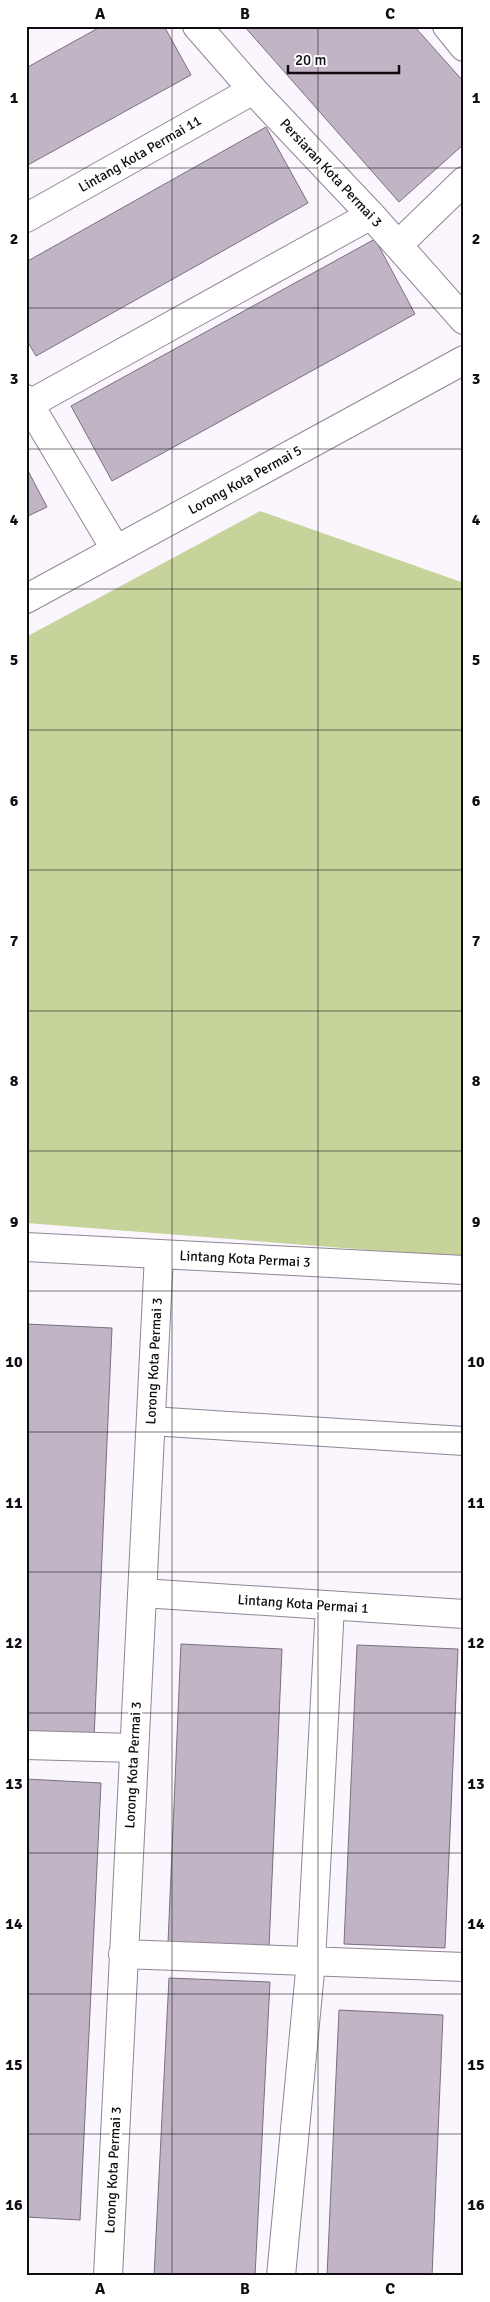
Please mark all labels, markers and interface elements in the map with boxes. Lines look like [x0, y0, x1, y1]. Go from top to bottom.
text: A [95, 4, 106, 24]
text: B [240, 4, 250, 24]
text: C [385, 4, 395, 24]
scale bar [288, 42, 399, 74]
text: 20 m [295, 51, 326, 69]
text: 1 [10, 88, 19, 108]
text: 1 [472, 88, 481, 108]
street label: Lintang Kota Permai 11 [76, 112, 204, 196]
street label: Persiaran Kota Permai 3 [276, 115, 386, 231]
text: 2 [10, 229, 18, 249]
text: 2 [472, 229, 480, 249]
text: 3 [10, 369, 18, 389]
text: 3 [472, 369, 480, 389]
street label: Lorong Kota Permai 5 [185, 442, 305, 518]
text: 4 [10, 510, 19, 530]
text: 4 [472, 510, 481, 530]
text: 5 [10, 650, 18, 670]
text: 5 [472, 650, 480, 670]
text: 6 [10, 791, 19, 811]
text: 6 [472, 791, 481, 811]
text: 7 [10, 931, 19, 951]
text: 7 [472, 931, 481, 951]
text: 8 [10, 1071, 19, 1091]
text: 8 [472, 1071, 481, 1091]
text: 9 [10, 1212, 19, 1232]
text: 9 [472, 1212, 481, 1232]
street label: Lintang Kota Permai 3 [179, 1247, 311, 1271]
street label: Lorong Kota Permai 3 [142, 1297, 166, 1425]
text: 10 [5, 1352, 23, 1372]
text: 10 [467, 1352, 485, 1372]
text: 11 [5, 1493, 23, 1513]
text: 11 [467, 1493, 485, 1513]
street label: Lintang Kota Permai 1 [237, 1591, 369, 1617]
text: 12 [5, 1633, 23, 1653]
text: 12 [467, 1633, 485, 1653]
street label: Lorong Kota Permai 3 [121, 1701, 145, 1829]
text: 13 [5, 1774, 23, 1794]
text: 13 [467, 1774, 485, 1794]
text: 14 [5, 1914, 23, 1934]
text: 14 [467, 1914, 485, 1934]
text: 15 [5, 2055, 23, 2075]
text: 15 [467, 2055, 485, 2075]
street label: Lorong Kota Permai 3 [101, 2106, 125, 2234]
text: 16 [5, 2195, 23, 2215]
text: 16 [467, 2195, 485, 2215]
text: A [95, 2279, 106, 2299]
text: B [240, 2279, 250, 2299]
text: C [385, 2279, 395, 2299]

